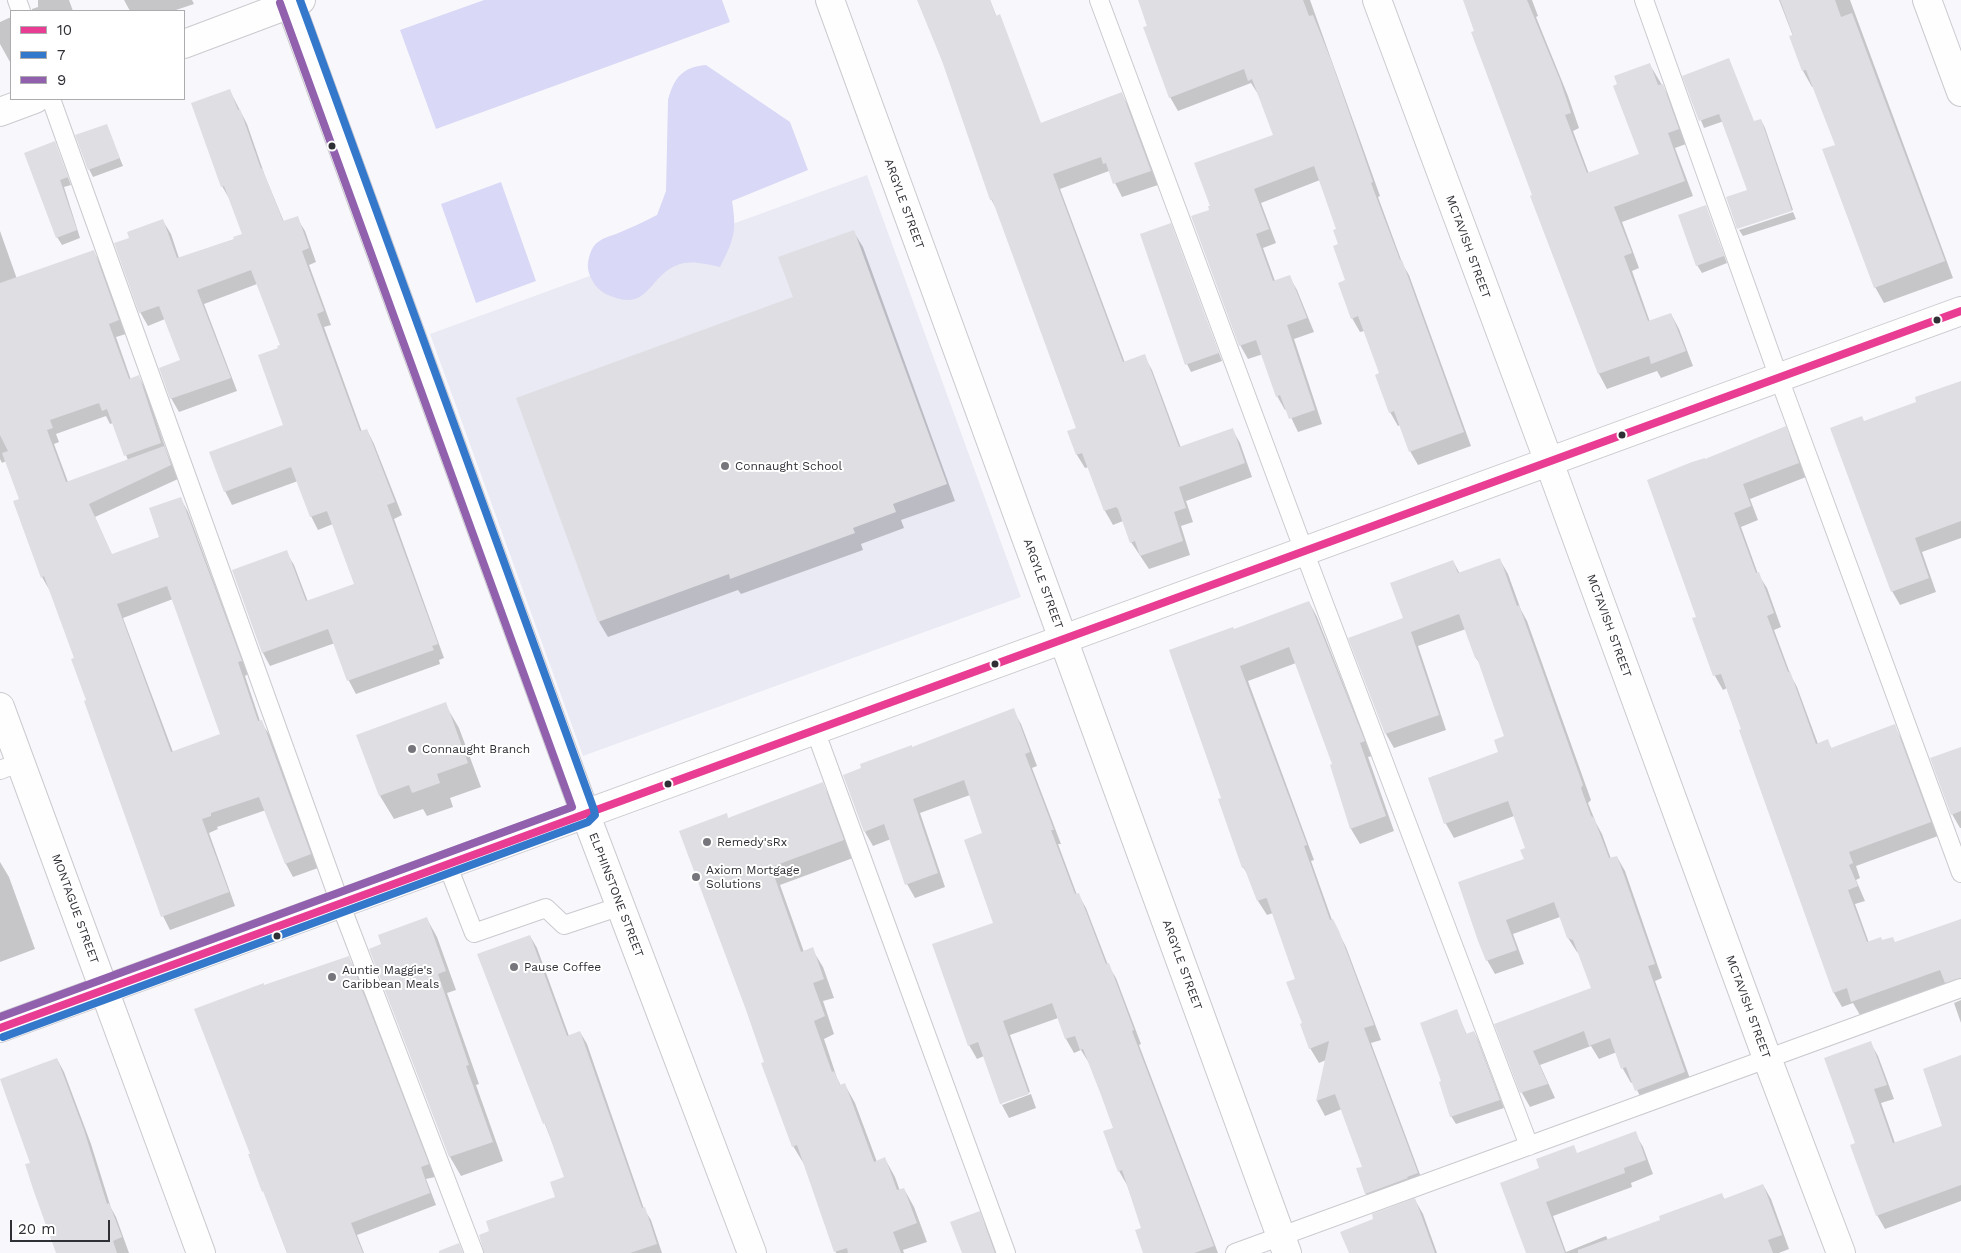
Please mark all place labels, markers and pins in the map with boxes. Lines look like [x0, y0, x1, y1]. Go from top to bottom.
unlabelled marker [327, 141, 337, 151]
unlabelled marker [1932, 315, 1942, 325]
unlabelled marker [1617, 430, 1627, 440]
place label: Connaught School [735, 459, 842, 473]
marker: Connaught School [719, 460, 731, 472]
unlabelled marker [990, 659, 1000, 669]
place label: Connaught Branch [422, 742, 530, 756]
marker: Connaught Branch [406, 743, 418, 755]
unlabelled marker [663, 779, 673, 789]
place label: Remedy'sRx [717, 835, 787, 849]
marker: Remedy'sRx [701, 836, 713, 848]
place label: Axiom Mortgage Solutions [706, 863, 800, 891]
marker: Axiom Mortgage Solutions [690, 871, 702, 883]
unlabelled marker [272, 931, 282, 941]
place label: Pause Coffee [524, 960, 601, 974]
marker: Pause Coffee [508, 961, 520, 973]
place label: Auntie Maggie's Caribbean Meals [342, 963, 439, 991]
marker: Auntie Maggie's Caribbean Meals [326, 971, 338, 983]

